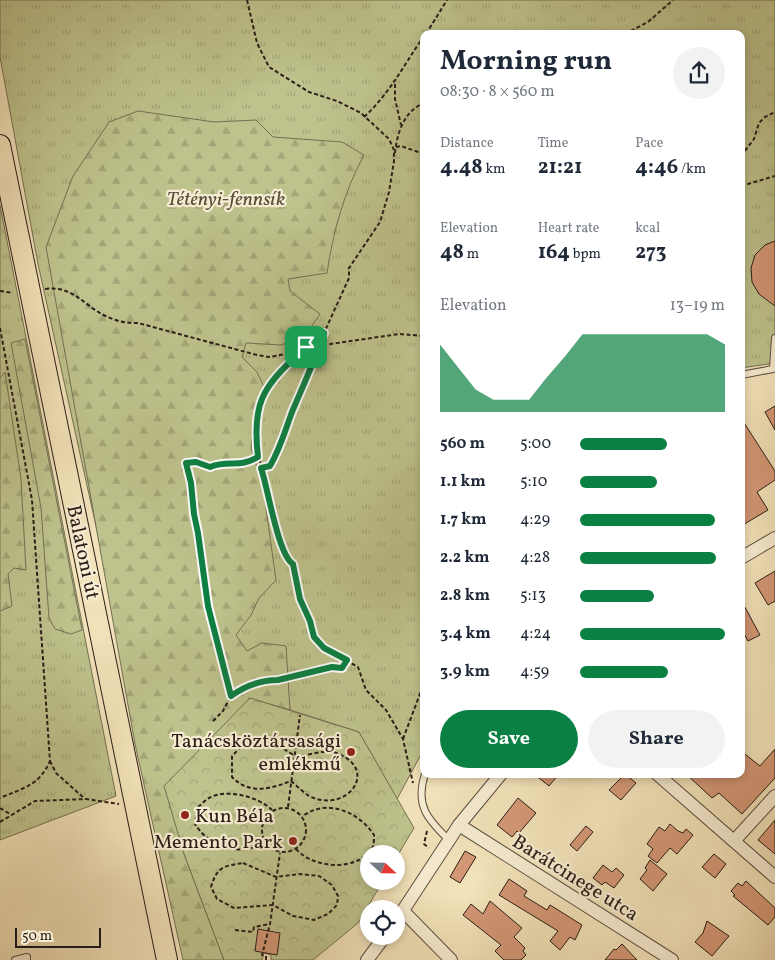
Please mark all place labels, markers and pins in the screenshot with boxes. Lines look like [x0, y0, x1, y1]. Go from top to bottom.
pin [285, 326, 327, 368]
place label: Tanácsköztársasági emlékmű [171, 728, 341, 779]
marker: Tanácsköztársasági emlékmű [345, 746, 357, 758]
place label: Kun Béla [195, 803, 274, 831]
marker: Kun Béla [179, 809, 191, 821]
place label: Memento Park [154, 829, 283, 857]
marker: Memento Park [287, 835, 299, 847]

